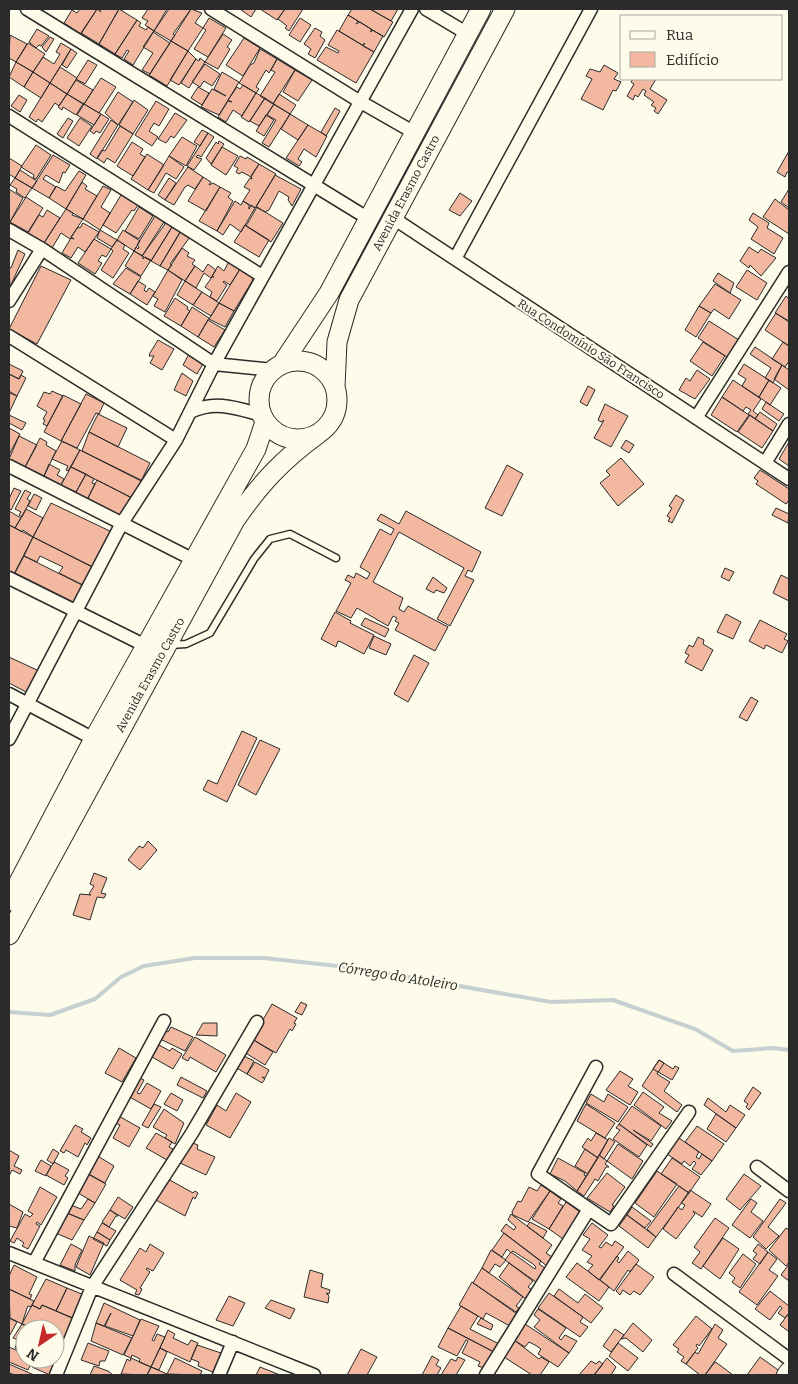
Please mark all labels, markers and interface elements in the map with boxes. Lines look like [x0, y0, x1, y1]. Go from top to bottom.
legend [620, 15, 783, 80]
text: Rua [666, 26, 693, 44]
text: Edifício [666, 51, 719, 69]
street label: Avenida Erasmo Castro [370, 133, 443, 253]
street label: Rua Condomínio São Francisco [515, 296, 667, 402]
street label: Avenida Erasmo Castro [113, 615, 187, 735]
water label: Córrego do Atoleiro [337, 959, 459, 994]
north arrow [15, 1319, 65, 1369]
text: N [24, 1344, 42, 1364]

